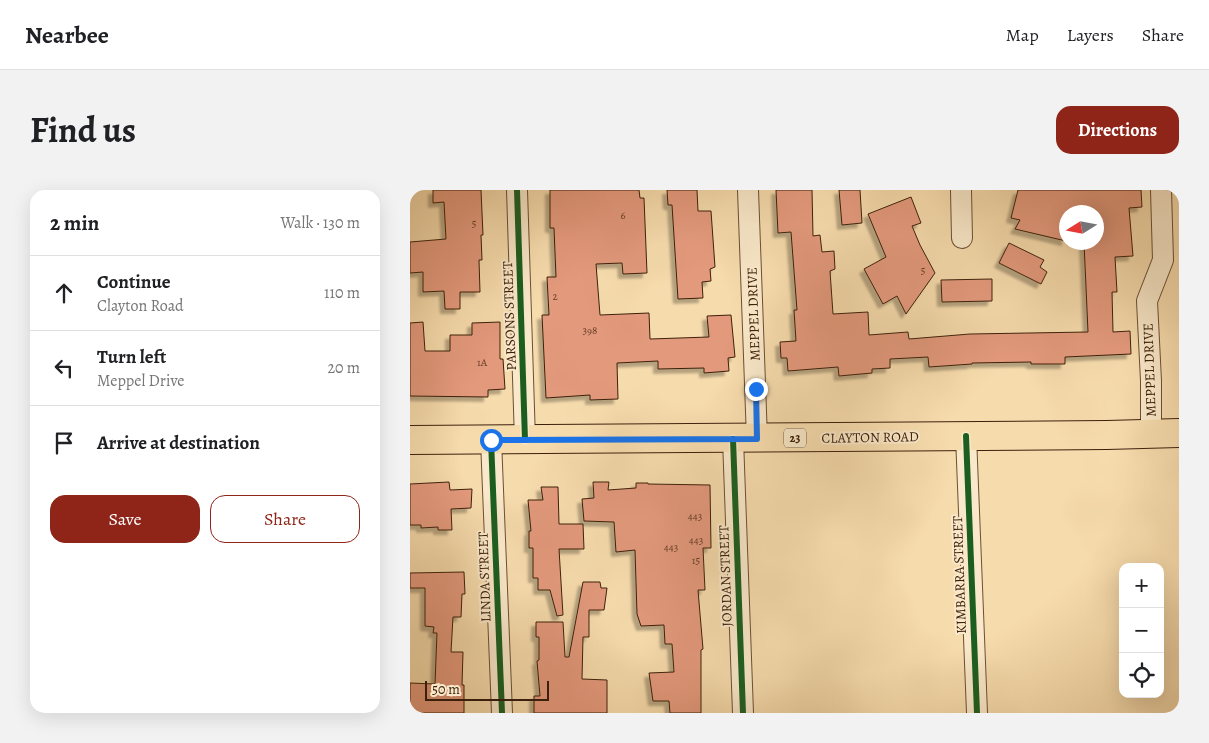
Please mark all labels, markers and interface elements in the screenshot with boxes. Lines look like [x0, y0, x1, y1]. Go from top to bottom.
text: Nearbee [25, 19, 109, 51]
text: Map [1006, 23, 1039, 47]
text: Layers [1067, 23, 1114, 47]
text: Share [1142, 23, 1184, 47]
text: Find us [30, 106, 136, 154]
button: Directions [1056, 106, 1179, 154]
north arrow [1059, 205, 1104, 250]
house number: 6 [620, 208, 626, 223]
text: 2 min [50, 209, 99, 237]
text: Walk · 130 m [280, 212, 360, 234]
house number: 5 [472, 216, 477, 231]
street label: PARSONS STREET [498, 261, 521, 371]
house number: 5 [921, 263, 926, 278]
street label: MEPPEL DRIVE [742, 267, 765, 361]
text: Continue [97, 269, 171, 295]
icon: ahead [50, 279, 78, 307]
text: 110 m [324, 282, 360, 304]
house number: 2 [552, 289, 558, 304]
text: Clayton Road [97, 295, 184, 317]
house number: 398 [583, 323, 597, 338]
street label: MEPPEL DRIVE [1138, 323, 1161, 417]
text: Turn left [97, 344, 166, 370]
icon: left [50, 354, 78, 382]
house number: 1A [477, 355, 488, 370]
text: 20 m [327, 357, 360, 379]
text: Meppel Drive [97, 370, 184, 392]
route end [745, 378, 768, 401]
street label: CLAYTON ROAD [821, 427, 919, 448]
road number: 23 [784, 428, 806, 448]
icon: arrive [50, 429, 78, 457]
route start [480, 429, 503, 452]
text: Arrive at destination [97, 430, 260, 456]
button: Save [50, 495, 200, 543]
button: Share [210, 495, 360, 543]
house number: 443 [688, 509, 702, 524]
street label: KIMBARRA STREET [948, 515, 971, 634]
street label: JORDAN STREET [714, 525, 737, 627]
street label: LINDA STREET [473, 531, 496, 622]
house number: 443 [689, 533, 703, 548]
house number: 443 [664, 540, 678, 555]
house number: 15 [692, 553, 701, 568]
map controls [1119, 563, 1164, 698]
button: + [1119, 563, 1164, 608]
button: − [1119, 608, 1164, 653]
button: locate [1119, 653, 1164, 698]
scale bar [425, 678, 549, 701]
text: 50 m [432, 680, 460, 699]

